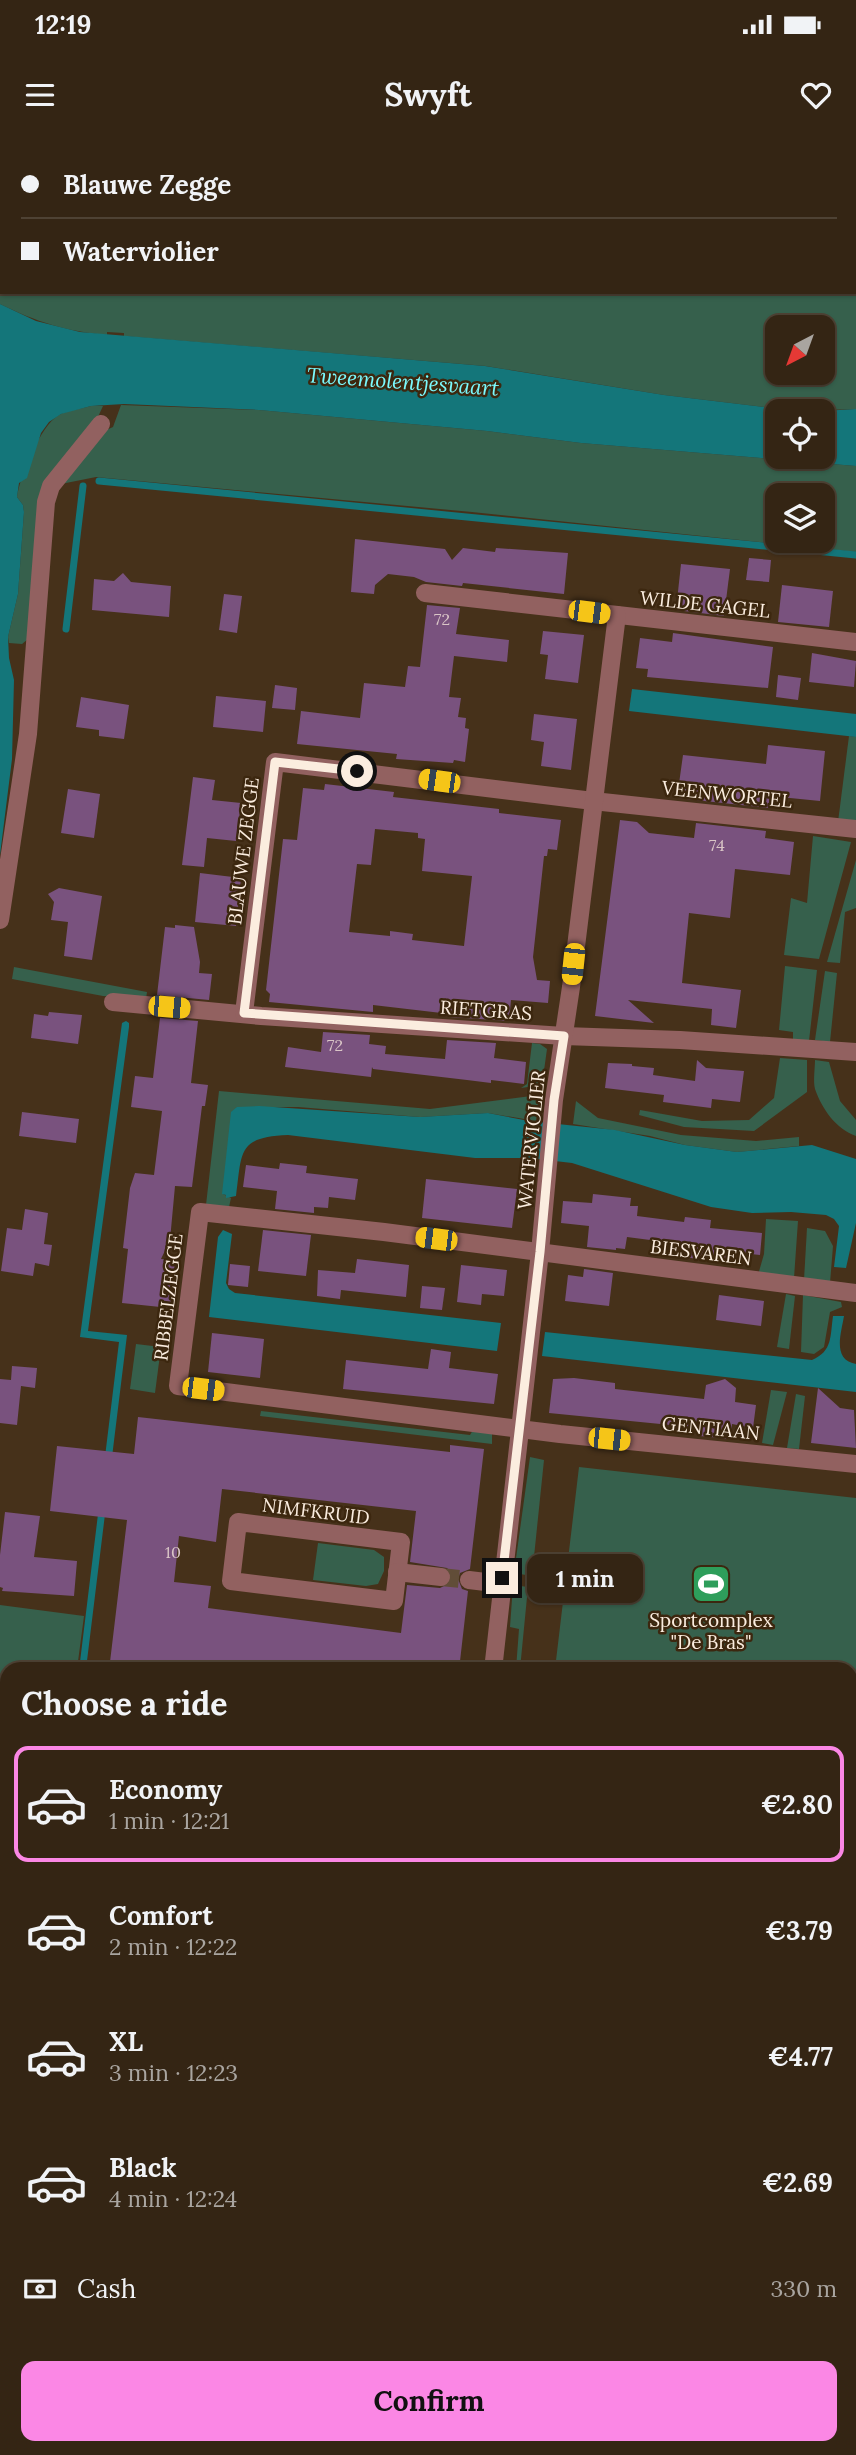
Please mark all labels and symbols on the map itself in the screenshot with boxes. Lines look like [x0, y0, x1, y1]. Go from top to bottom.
north arrow [765, 315, 835, 385]
water label: Tweemolentjesvaart [306, 361, 500, 402]
street label: WILDE GAGEL [639, 585, 771, 623]
car [567, 599, 612, 625]
house number: 72 [434, 609, 450, 629]
route start [341, 755, 373, 787]
car [417, 768, 462, 794]
street label: VEENWORTEL [660, 775, 793, 813]
street label: BLAUWE ZEGGE [222, 776, 264, 926]
house number: 74 [709, 835, 725, 855]
car [561, 942, 586, 986]
car [148, 995, 191, 1019]
street label: RIETGRAS [439, 995, 533, 1025]
house number: 72 [327, 1035, 343, 1055]
street label: WATERVIOLIER [512, 1069, 550, 1211]
car [414, 1226, 459, 1252]
street label: RIBBELZEGGE [148, 1232, 188, 1362]
street label: BIESVAREN [649, 1234, 753, 1270]
car [181, 1376, 226, 1402]
street label: GENTIAAN [661, 1411, 761, 1445]
car [588, 1426, 631, 1452]
street label: NIMFKRUID [261, 1492, 371, 1530]
house number: 10 [165, 1542, 181, 1562]
callout: 1 min [526, 1554, 642, 1602]
route end [486, 1562, 518, 1594]
sports icon: Sportcomplex "De Bras" [690, 1563, 732, 1605]
place label: Sportcomplex "De Bras" [649, 1608, 773, 1654]

